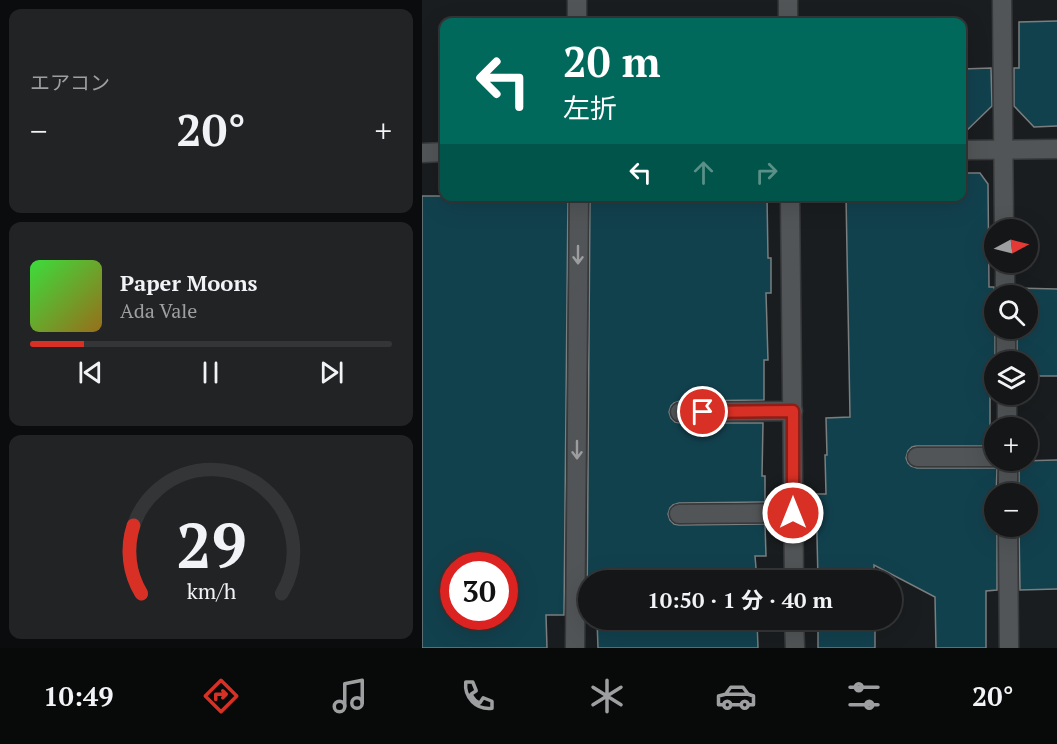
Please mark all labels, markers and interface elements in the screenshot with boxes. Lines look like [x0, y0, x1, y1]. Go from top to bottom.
text: 20 m [563, 33, 661, 89]
icon: left [464, 42, 542, 120]
text: エアコン [30, 69, 110, 96]
text: 左折 [563, 90, 617, 126]
text: 20° [176, 99, 246, 159]
text: − [30, 109, 48, 152]
text: + [374, 109, 392, 152]
icon: left [624, 156, 657, 189]
icon: ahead [687, 156, 720, 189]
icon: right [750, 156, 783, 189]
north arrow [984, 219, 1038, 273]
map controls [984, 219, 1038, 537]
one-way arrow [573, 244, 584, 264]
text: Paper Moons [120, 268, 258, 297]
button: search [984, 285, 1038, 339]
text: Ada Vale [120, 297, 197, 324]
button: layers [984, 351, 1038, 405]
icon: previous [74, 356, 107, 389]
icon: pause [194, 356, 227, 389]
icon: next [315, 356, 348, 389]
pin [677, 386, 728, 437]
icon: arrive [686, 395, 719, 428]
button: + [984, 417, 1038, 471]
one-way arrow [571, 439, 583, 459]
position arrow [761, 481, 825, 545]
button: − [984, 483, 1038, 537]
text: 29 [176, 503, 246, 586]
speed limit sign: 30 [440, 552, 518, 630]
text: km/h [186, 577, 236, 605]
text: 10:50 · 1 分 · 40 m [647, 585, 833, 614]
icon: directions [200, 675, 242, 717]
icon: music [329, 675, 371, 717]
icon: phone [457, 675, 499, 717]
icon: climate [586, 675, 628, 717]
icon: car [715, 675, 757, 717]
icon: filters [843, 675, 885, 717]
text: 10:49 [43, 678, 114, 714]
text: 20° [972, 678, 1014, 714]

